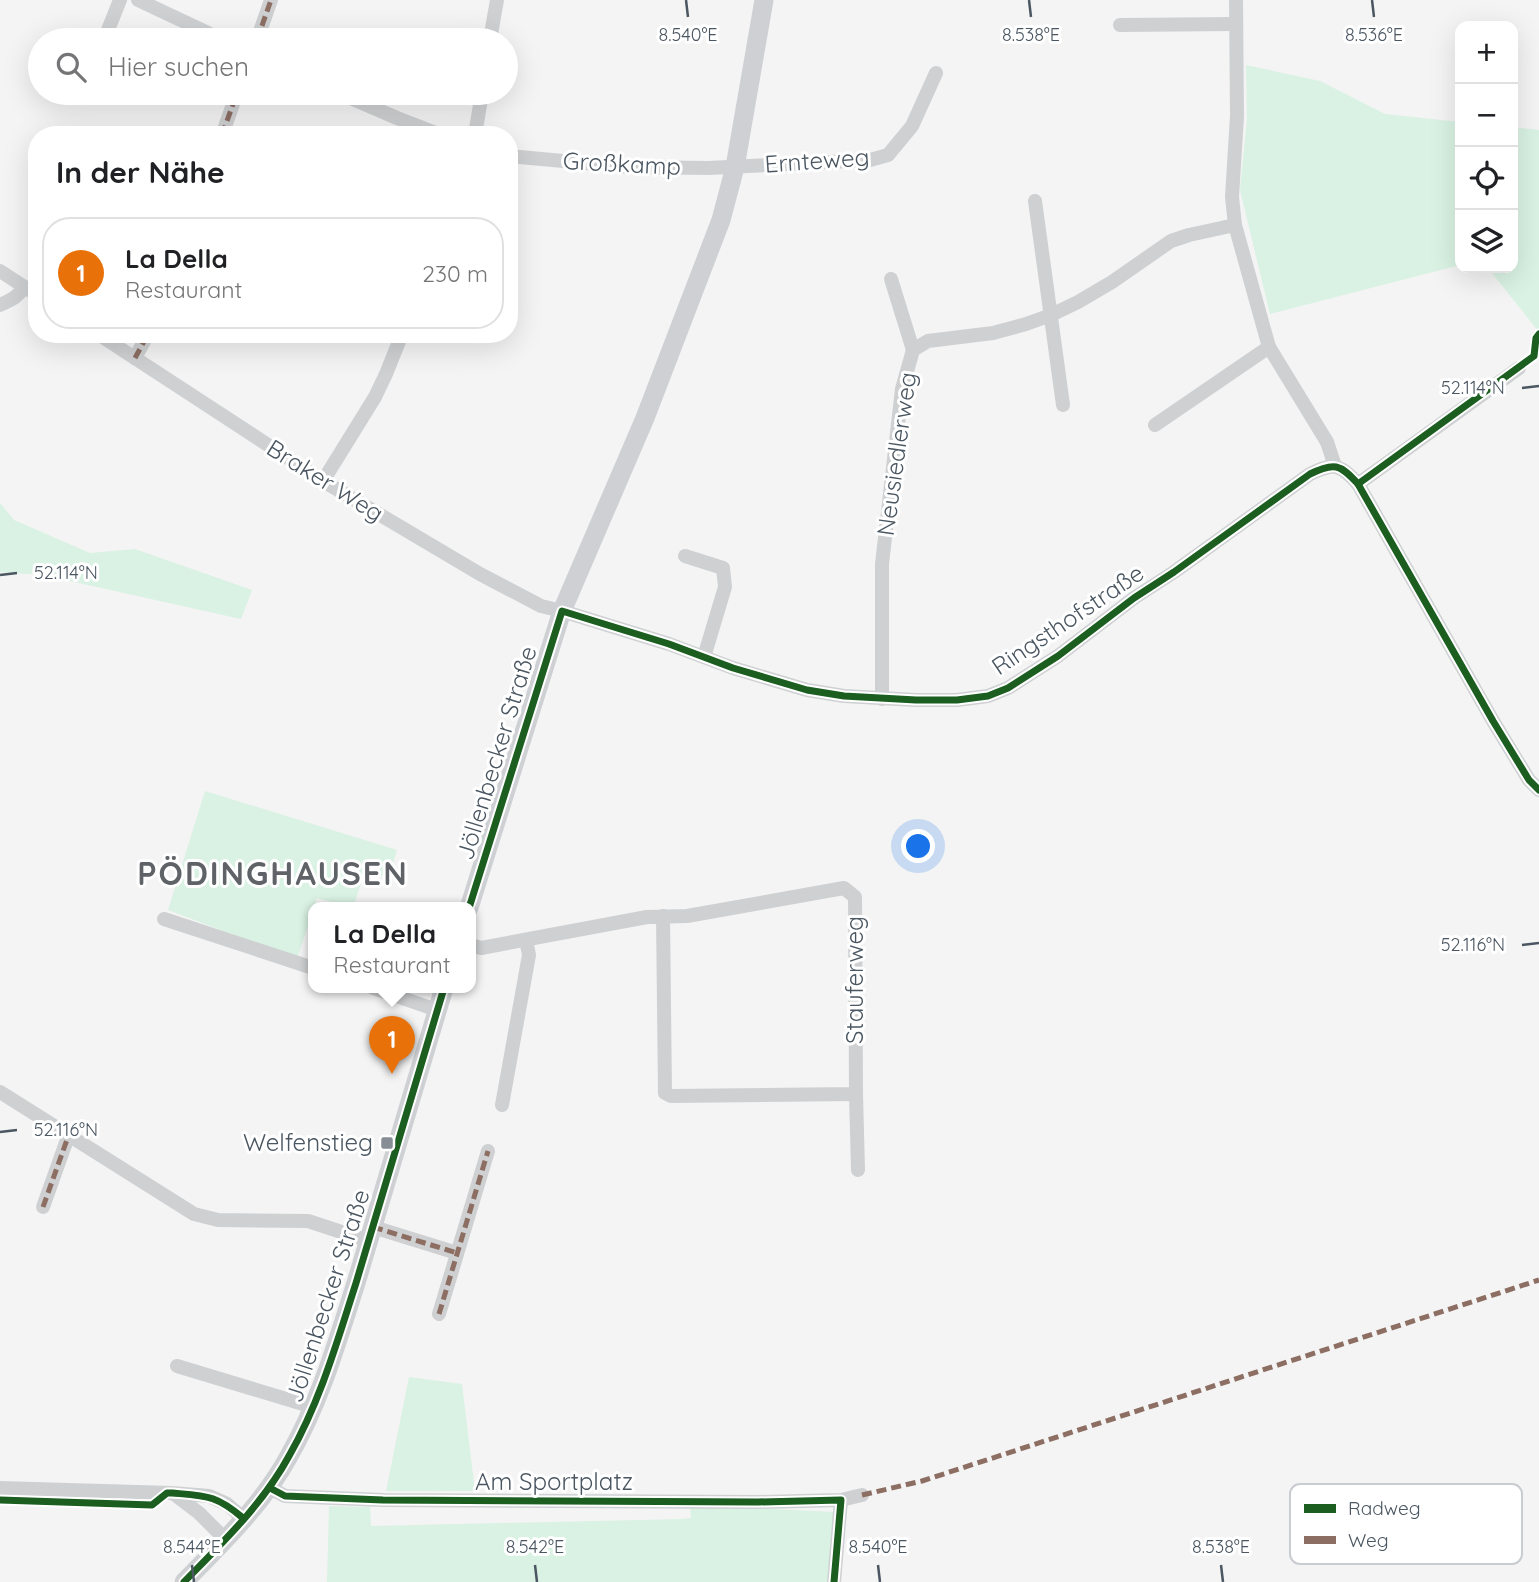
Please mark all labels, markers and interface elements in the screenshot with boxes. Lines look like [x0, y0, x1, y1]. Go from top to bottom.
map controls [1455, 21, 1518, 273]
button: + [1455, 21, 1518, 84]
text: 8.540°E [658, 23, 718, 46]
text: 8.538°E [1002, 23, 1060, 46]
text: 8.536°E [1345, 23, 1403, 46]
search box [28, 28, 518, 105]
icon: search [52, 48, 90, 86]
text: Hier suchen [108, 50, 249, 83]
button: − [1455, 84, 1518, 147]
street label: Ernteweg [764, 141, 870, 179]
street label: Großkamp [562, 145, 682, 181]
button: locate [1455, 147, 1518, 210]
text: In der Nähe [56, 153, 225, 191]
button: layers [1455, 210, 1518, 273]
text: La Della [125, 242, 228, 275]
text: 1 [77, 259, 85, 288]
text: 230 m [422, 259, 488, 288]
text: Restaurant [125, 275, 242, 304]
street label: Neusiedlerweg [870, 370, 922, 538]
text: 52.114°N [1441, 376, 1505, 399]
street label: Braker Weg [262, 432, 389, 528]
street label: Ringsthofstraße [986, 557, 1149, 681]
text: 52.114°N [34, 561, 98, 584]
street label: Jöllenbecker Straße [449, 642, 543, 863]
your location [901, 829, 935, 863]
district label: PÖDINGHAUSEN [137, 853, 409, 893]
popup [308, 902, 476, 993]
street label: Stauferweg [839, 916, 869, 1044]
text: La Della [333, 917, 436, 950]
text: 52.116°N [1441, 933, 1505, 956]
text: Restaurant [333, 950, 451, 979]
pin: 1 [369, 1016, 415, 1074]
text: 52.116°N [34, 1118, 98, 1141]
place label: Welfenstieg [243, 1127, 373, 1157]
marker: Welfenstieg [379, 1135, 395, 1151]
street label: Jöllenbecker Straße [278, 1186, 376, 1406]
street label: Am Sportplatz [475, 1466, 633, 1496]
legend [1290, 1484, 1522, 1564]
text: Radweg [1348, 1496, 1421, 1520]
text: Weg [1348, 1528, 1389, 1552]
text: 8.544°E [163, 1535, 221, 1558]
text: 8.542°E [506, 1535, 564, 1558]
text: 8.540°E [848, 1535, 908, 1558]
text: 8.538°E [1192, 1535, 1250, 1558]

